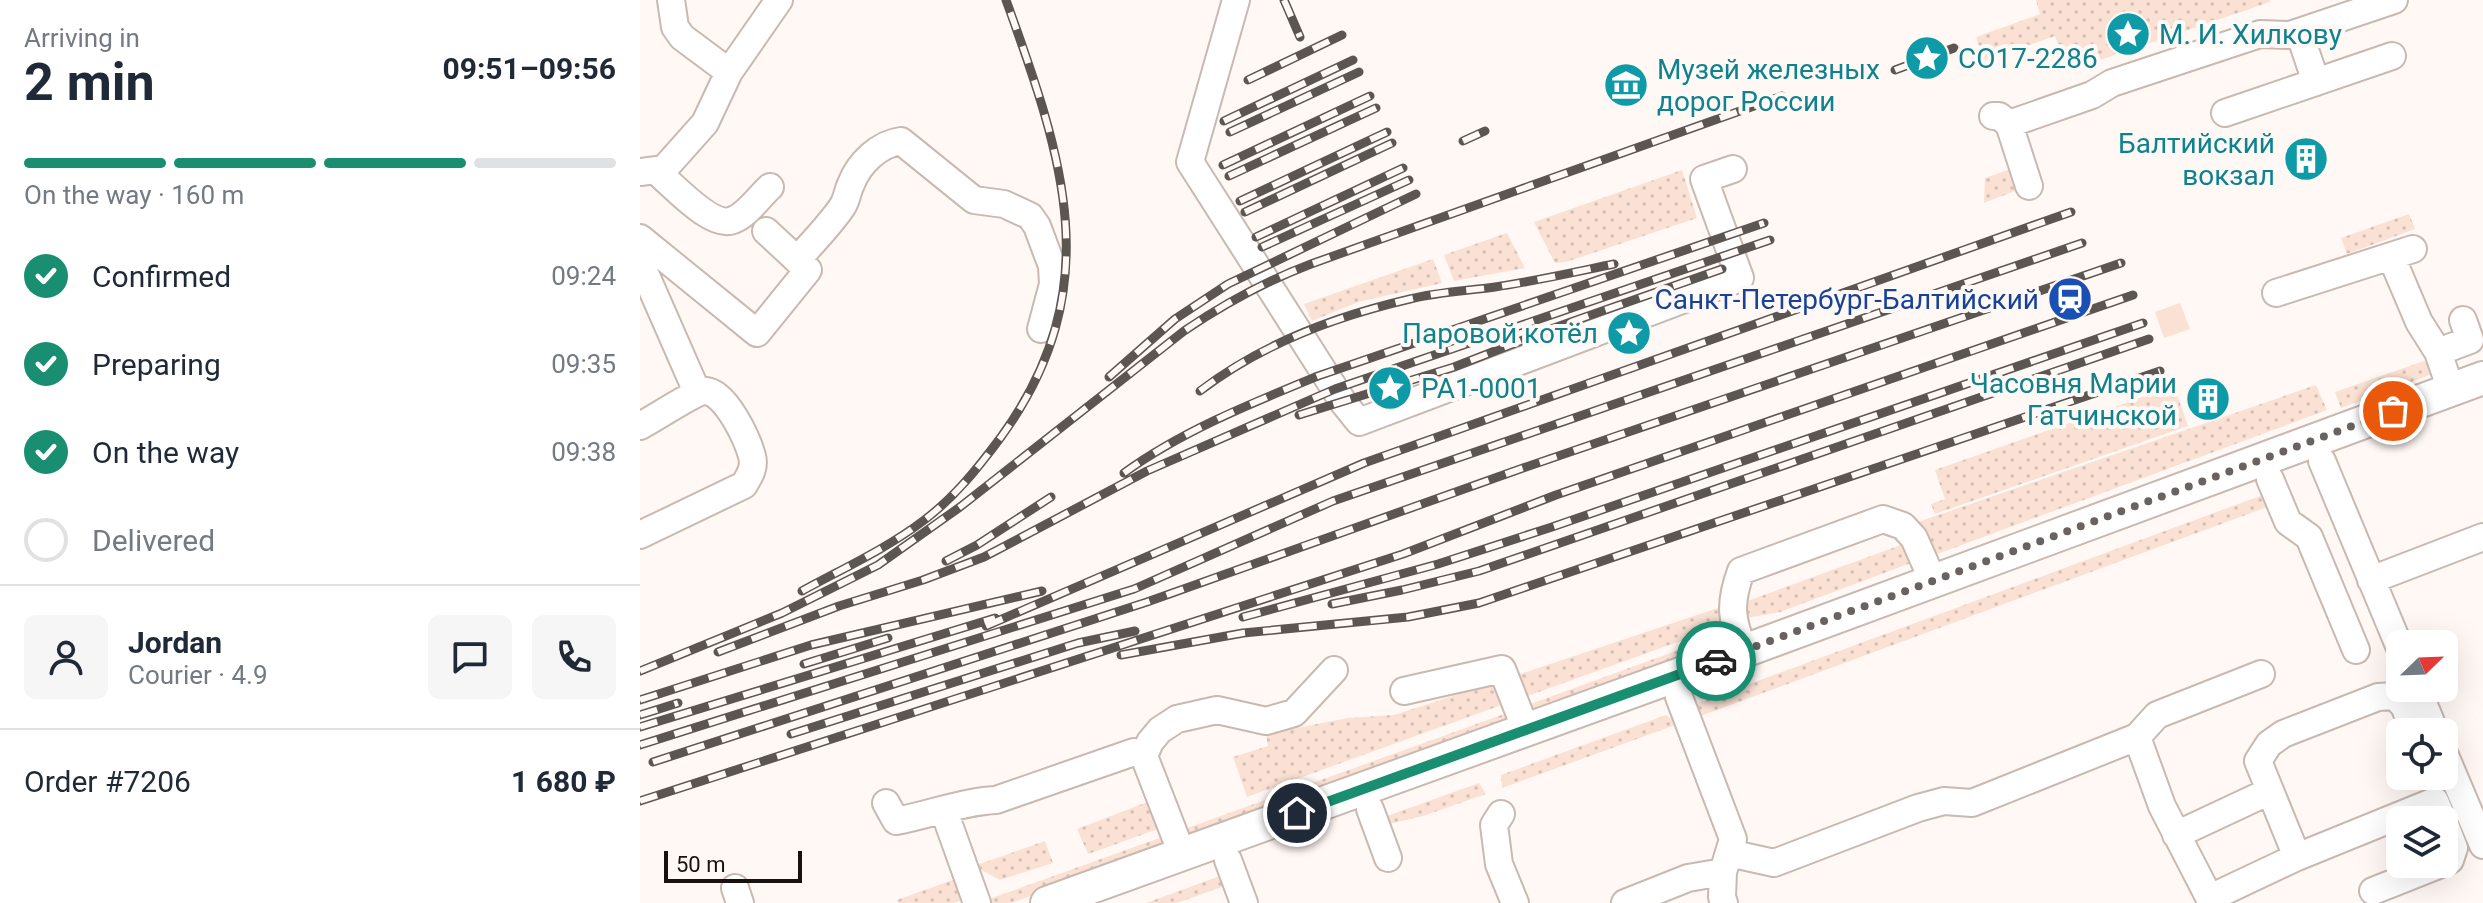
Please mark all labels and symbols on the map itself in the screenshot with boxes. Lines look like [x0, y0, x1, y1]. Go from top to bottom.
place icon: М. И. Хилкову [2104, 10, 2152, 58]
place label: М. И. Хилкову [2159, 18, 2342, 51]
place icon: СО17-2286 [1903, 34, 1951, 82]
place label: СО17-2286 [1958, 42, 2098, 75]
place label: Музей железных дорог России [1657, 53, 1880, 118]
museum icon: Музей железных дорог России [1602, 61, 1650, 109]
place label: Балтийский вокзал [2118, 127, 2275, 192]
building icon: Балтийский вокзал [2282, 135, 2330, 183]
station icon: Санкт-Петербург-Балтийский [2046, 275, 2094, 323]
place label: Санкт-Петербург-Балтийский [1655, 283, 2039, 316]
place icon: Паровой котёл [1605, 309, 1653, 357]
place label: Паровой котёл [1402, 317, 1598, 350]
place icon: РА1-0001 [1366, 364, 1414, 412]
place label: Часовня Марии Гатчинской [1970, 367, 2177, 432]
place label: РА1-0001 [1421, 372, 1541, 405]
building icon: Часовня Марии Гатчинской [2184, 375, 2232, 423]
pin [2359, 377, 2427, 445]
courier [1676, 621, 1756, 701]
north arrow [2386, 630, 2458, 702]
pin [1263, 779, 1331, 847]
scale bar [664, 847, 802, 883]

